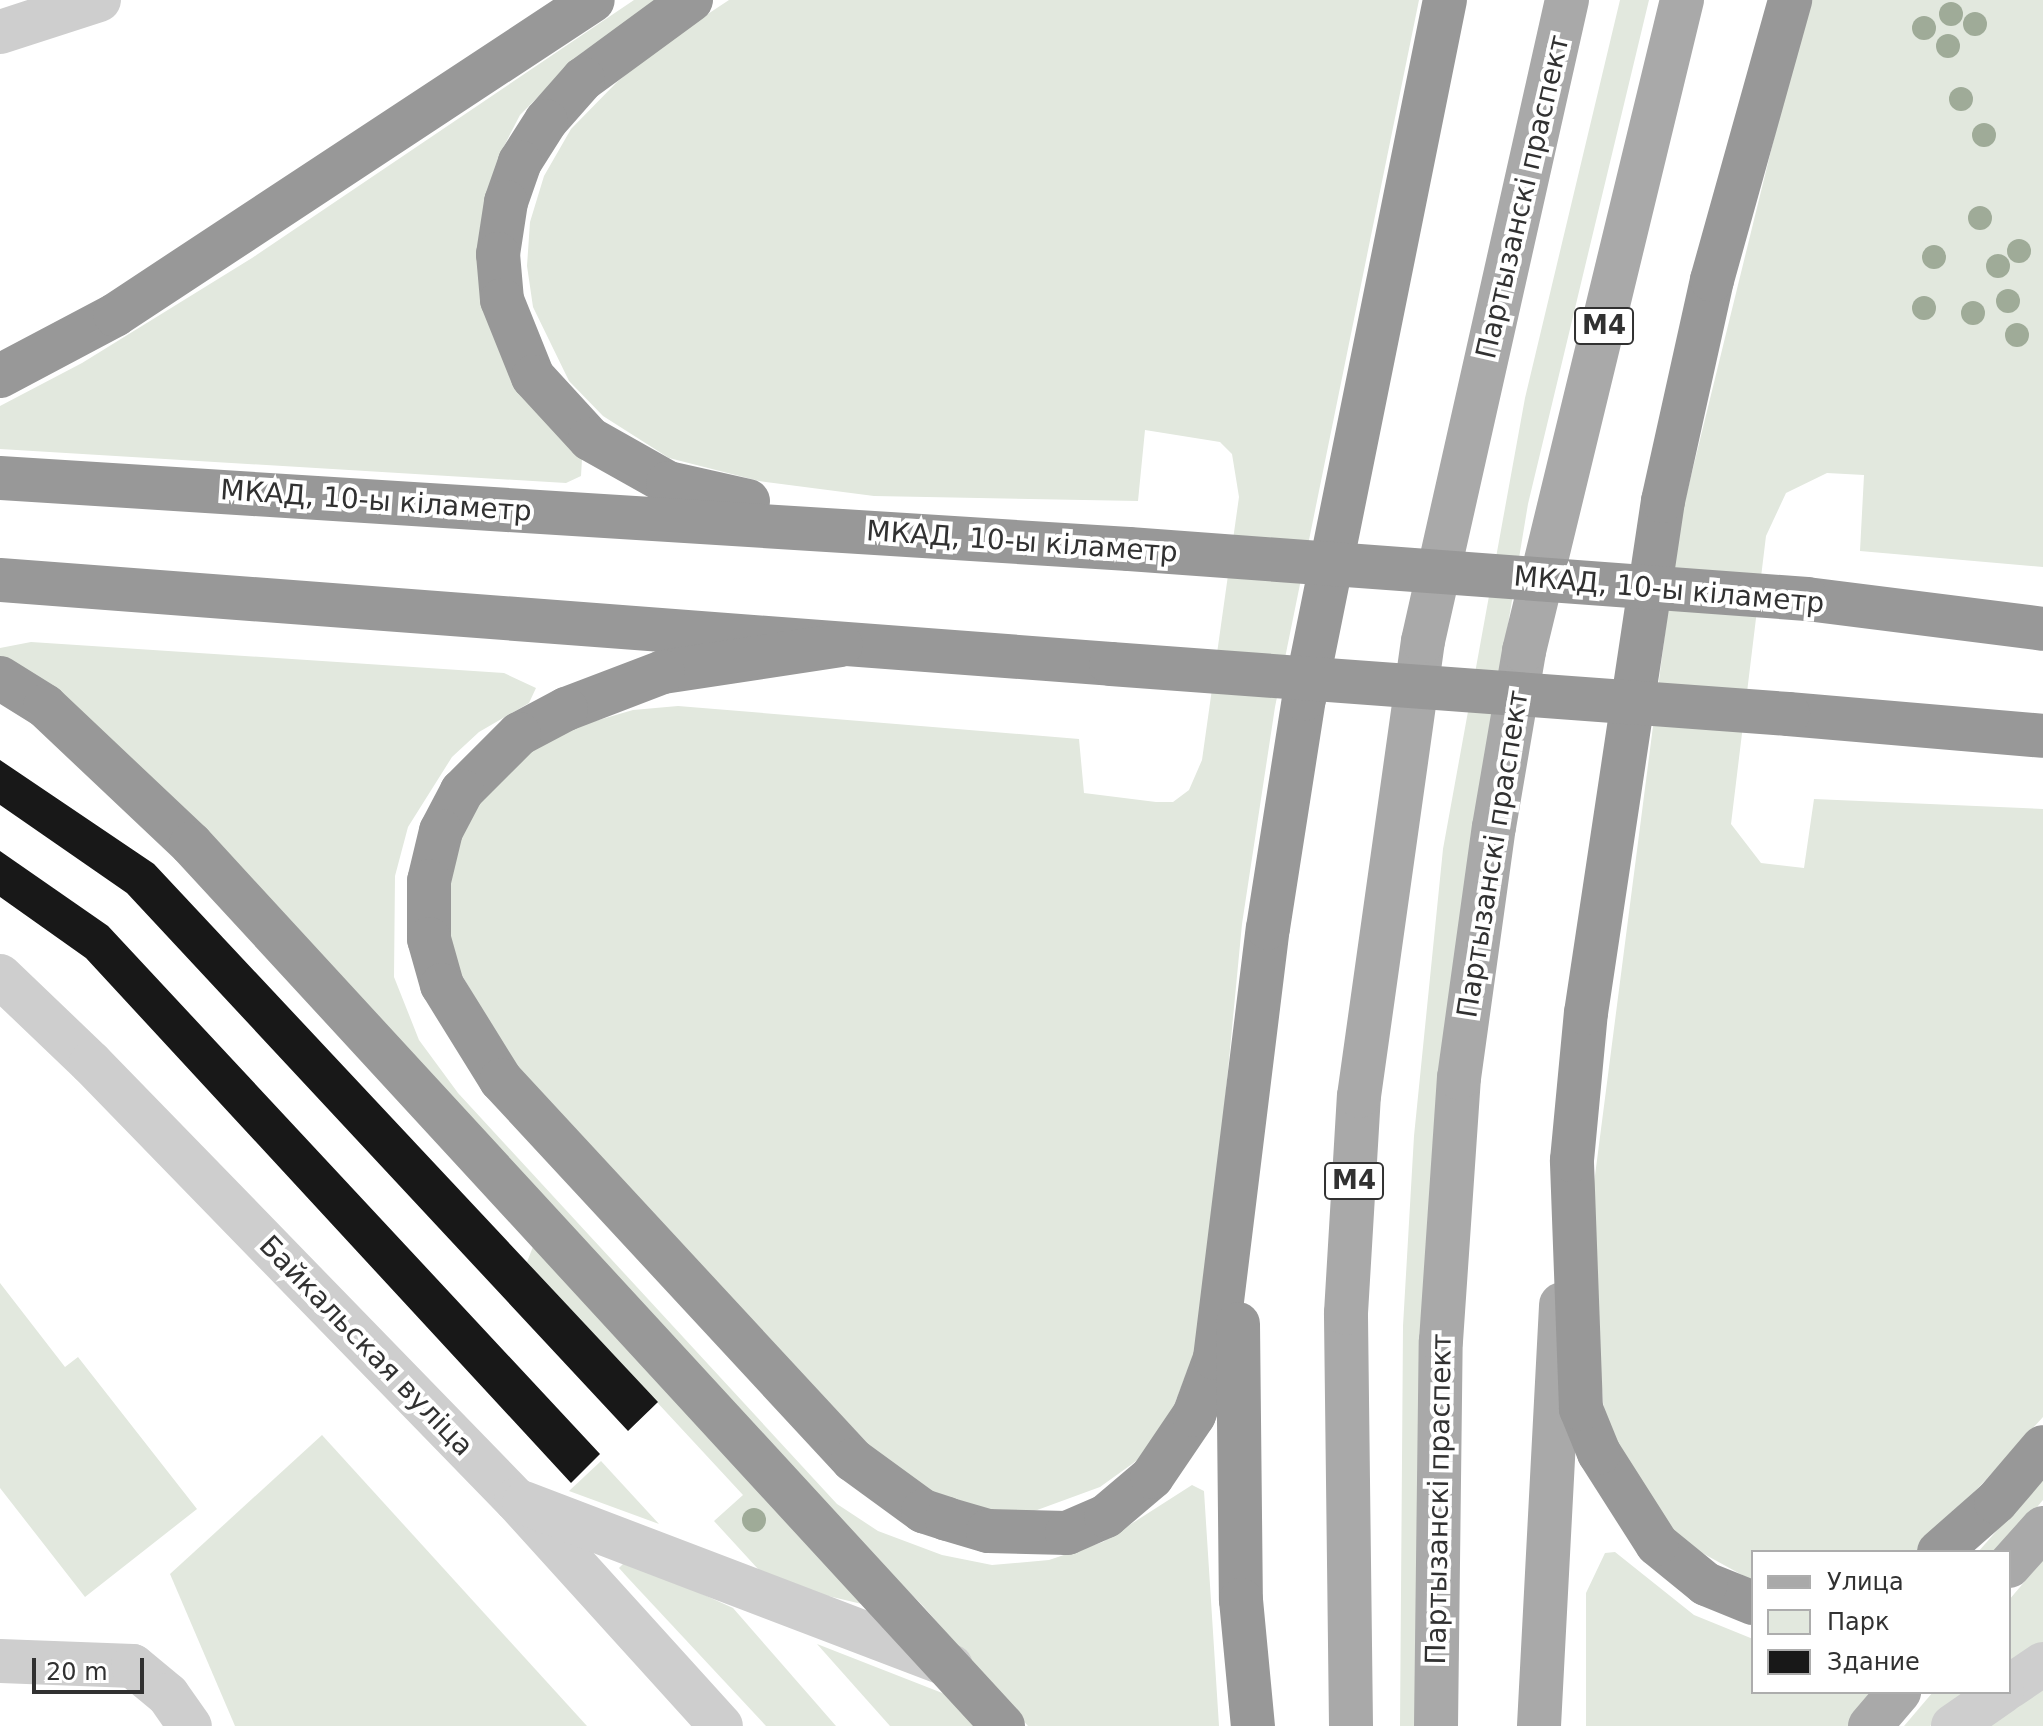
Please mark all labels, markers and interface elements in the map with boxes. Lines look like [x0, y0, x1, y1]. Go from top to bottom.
street label: Партызанскі праспект [1469, 32, 1577, 362]
road number: М4 [1574, 304, 1634, 348]
street label: МКАД, 10-ы кіламетр [219, 473, 533, 529]
street label: МКАД, 10-ы кіламетр [865, 514, 1179, 570]
street label: МКАД, 10-ы кіламетр [1512, 560, 1826, 620]
street label: Партызанскі праспект [1451, 688, 1535, 1020]
road number: М4 [1324, 1159, 1384, 1203]
street label: Байкальская вуліца [252, 1229, 480, 1463]
street label: Партызанскі праспект [1419, 1333, 1459, 1665]
legend [1751, 1550, 2011, 1694]
text: Улица [1827, 1568, 1904, 1596]
text: Парк [1827, 1608, 1889, 1636]
scale bar [36, 1642, 148, 1692]
text: Здание [1827, 1648, 1920, 1676]
text: 20 m [46, 1658, 108, 1686]

